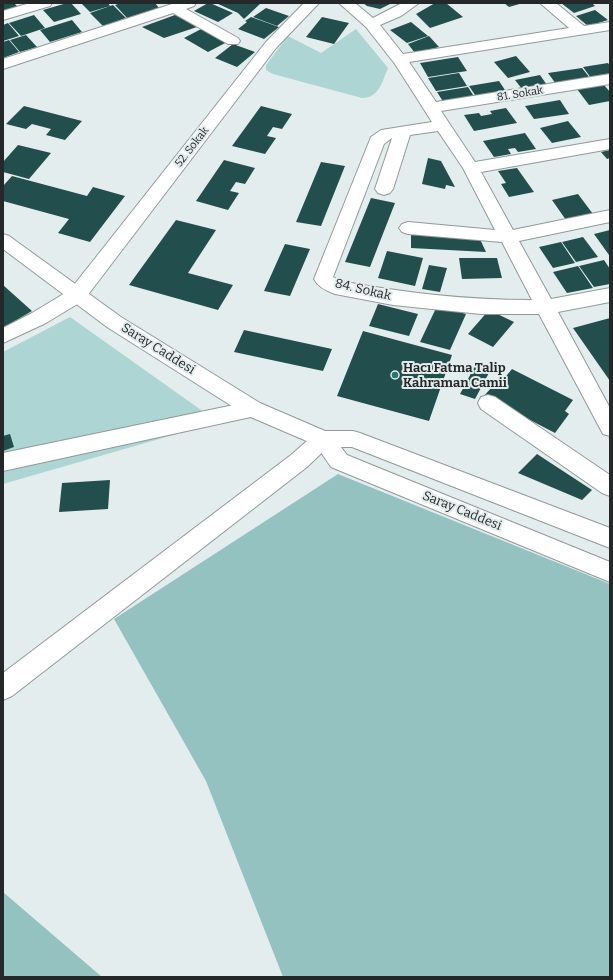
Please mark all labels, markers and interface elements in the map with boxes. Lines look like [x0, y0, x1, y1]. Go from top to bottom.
street label: 81. Sokak [496, 84, 544, 104]
street label: 52. Sokak [172, 124, 212, 170]
street label: 84. Sokak [333, 276, 393, 304]
street label: Saray Caddesi [118, 320, 198, 378]
place label: Hacı Fatma Talip Kahraman Camii [403, 360, 507, 391]
marker: Hacı Fatma Talip Kahraman Camii [390, 370, 400, 380]
street label: Saray Caddesi [420, 488, 504, 534]

